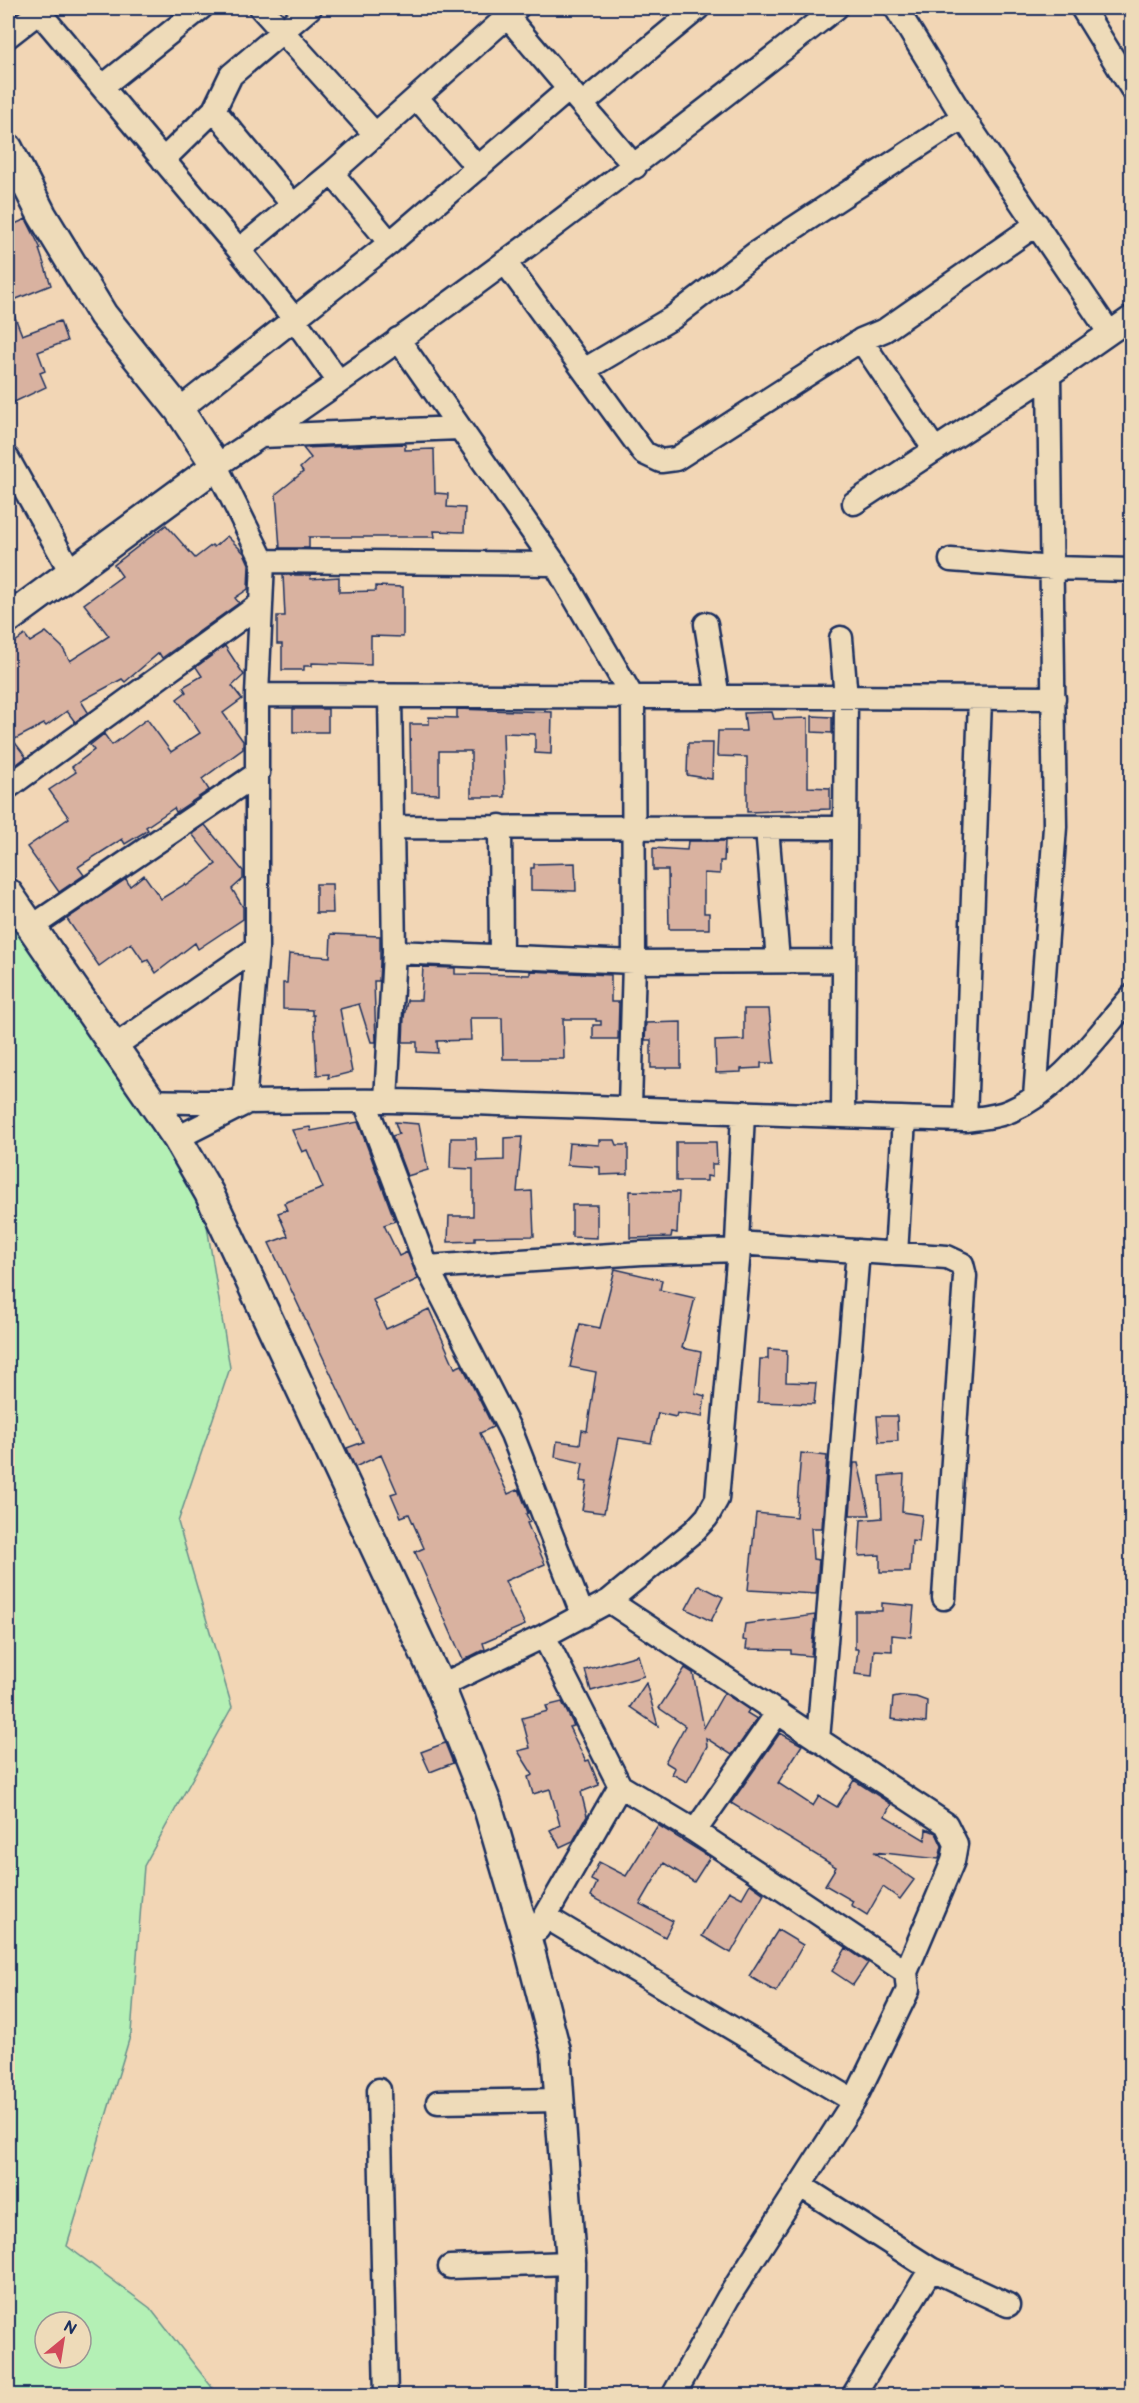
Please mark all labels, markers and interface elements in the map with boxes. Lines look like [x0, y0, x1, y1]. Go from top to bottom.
north arrow [33, 2310, 93, 2370]
text: N [60, 2317, 80, 2340]

